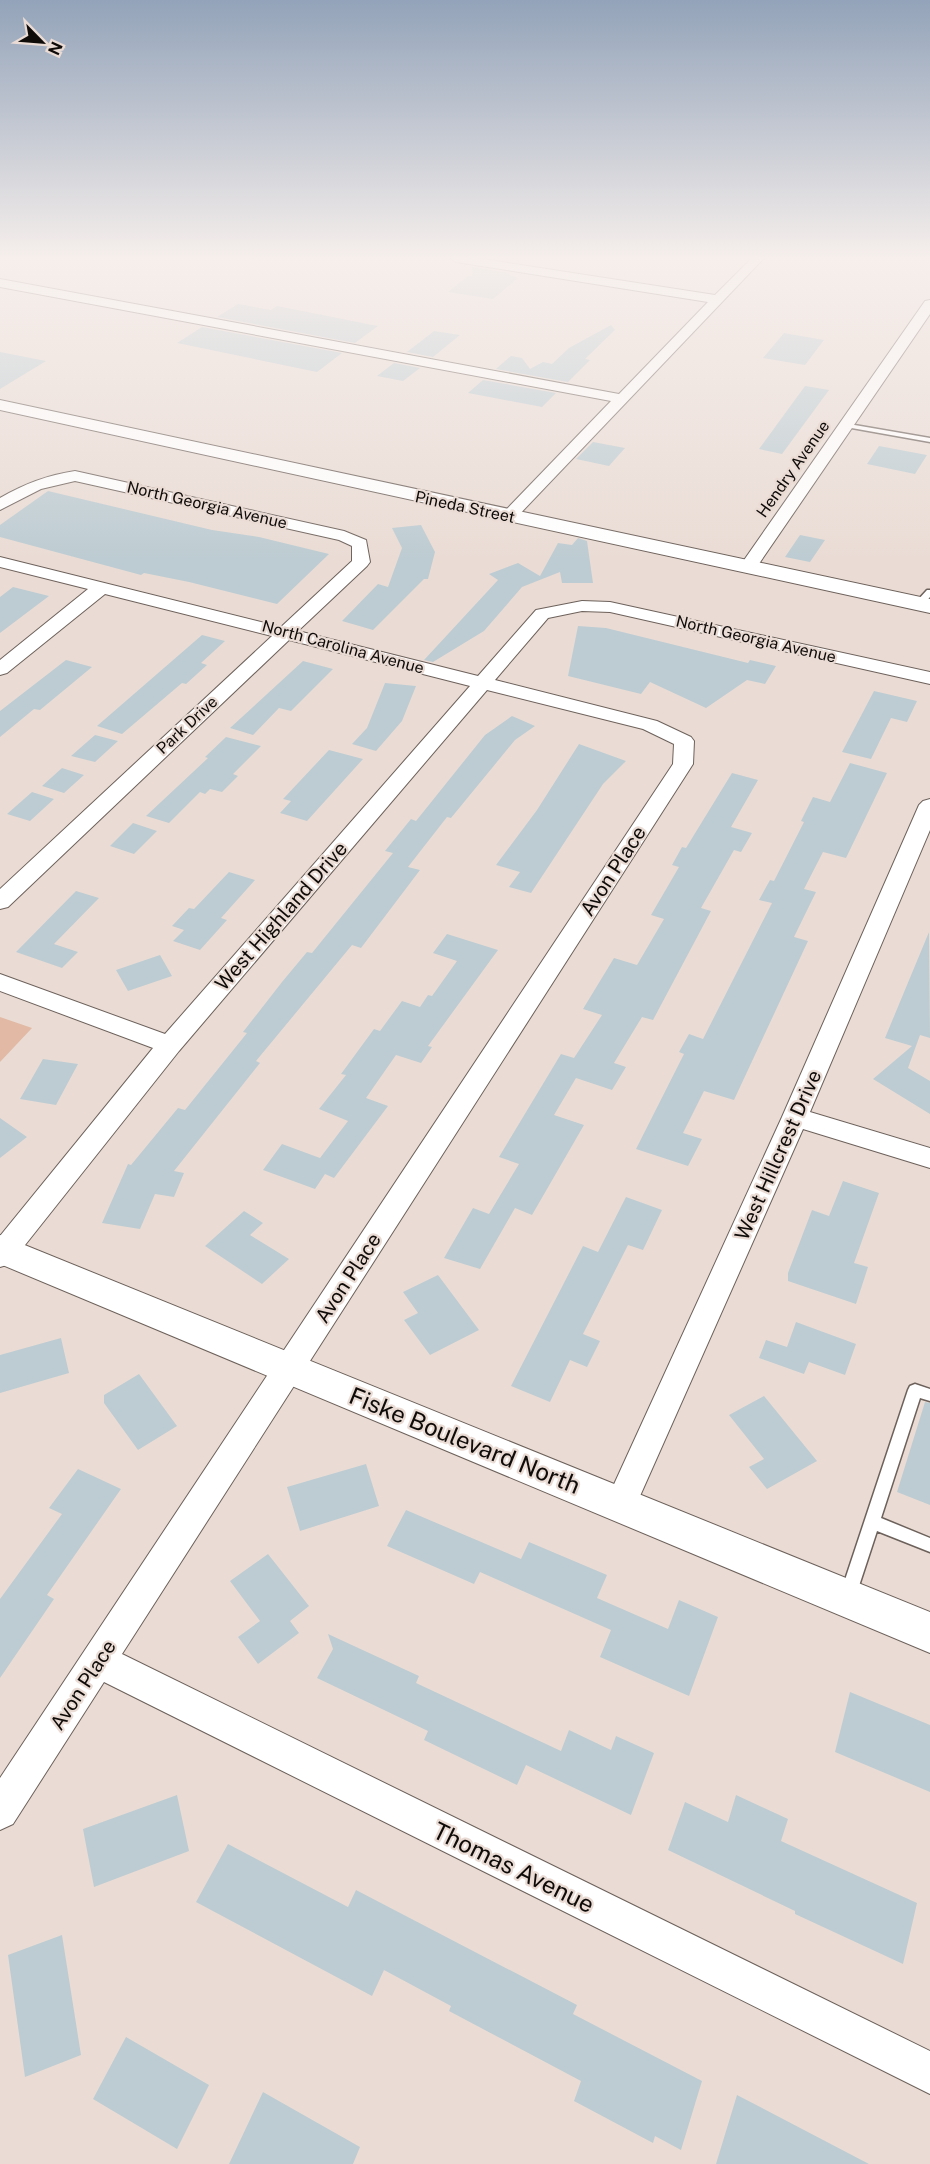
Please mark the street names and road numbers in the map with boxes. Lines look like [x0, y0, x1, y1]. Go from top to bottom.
street label: Hendry Avenue [753, 417, 833, 521]
street label: North Georgia Avenue [125, 477, 289, 533]
street label: Pineda Street [413, 487, 517, 527]
street label: North Georgia Avenue [674, 611, 838, 667]
street label: North Carolina Avenue [260, 616, 426, 678]
street label: Park Drive [153, 692, 221, 758]
street label: Avon Place [575, 821, 651, 921]
street label: West Highland Drive [210, 837, 352, 995]
street label: West Hillcrest Drive [730, 1066, 826, 1244]
street label: Avon Place [310, 1228, 386, 1328]
street label: Fiske Boulevard North [345, 1381, 585, 1499]
street label: Avon Place [45, 1635, 121, 1735]
street label: Thomas Avenue [429, 1816, 599, 1918]

